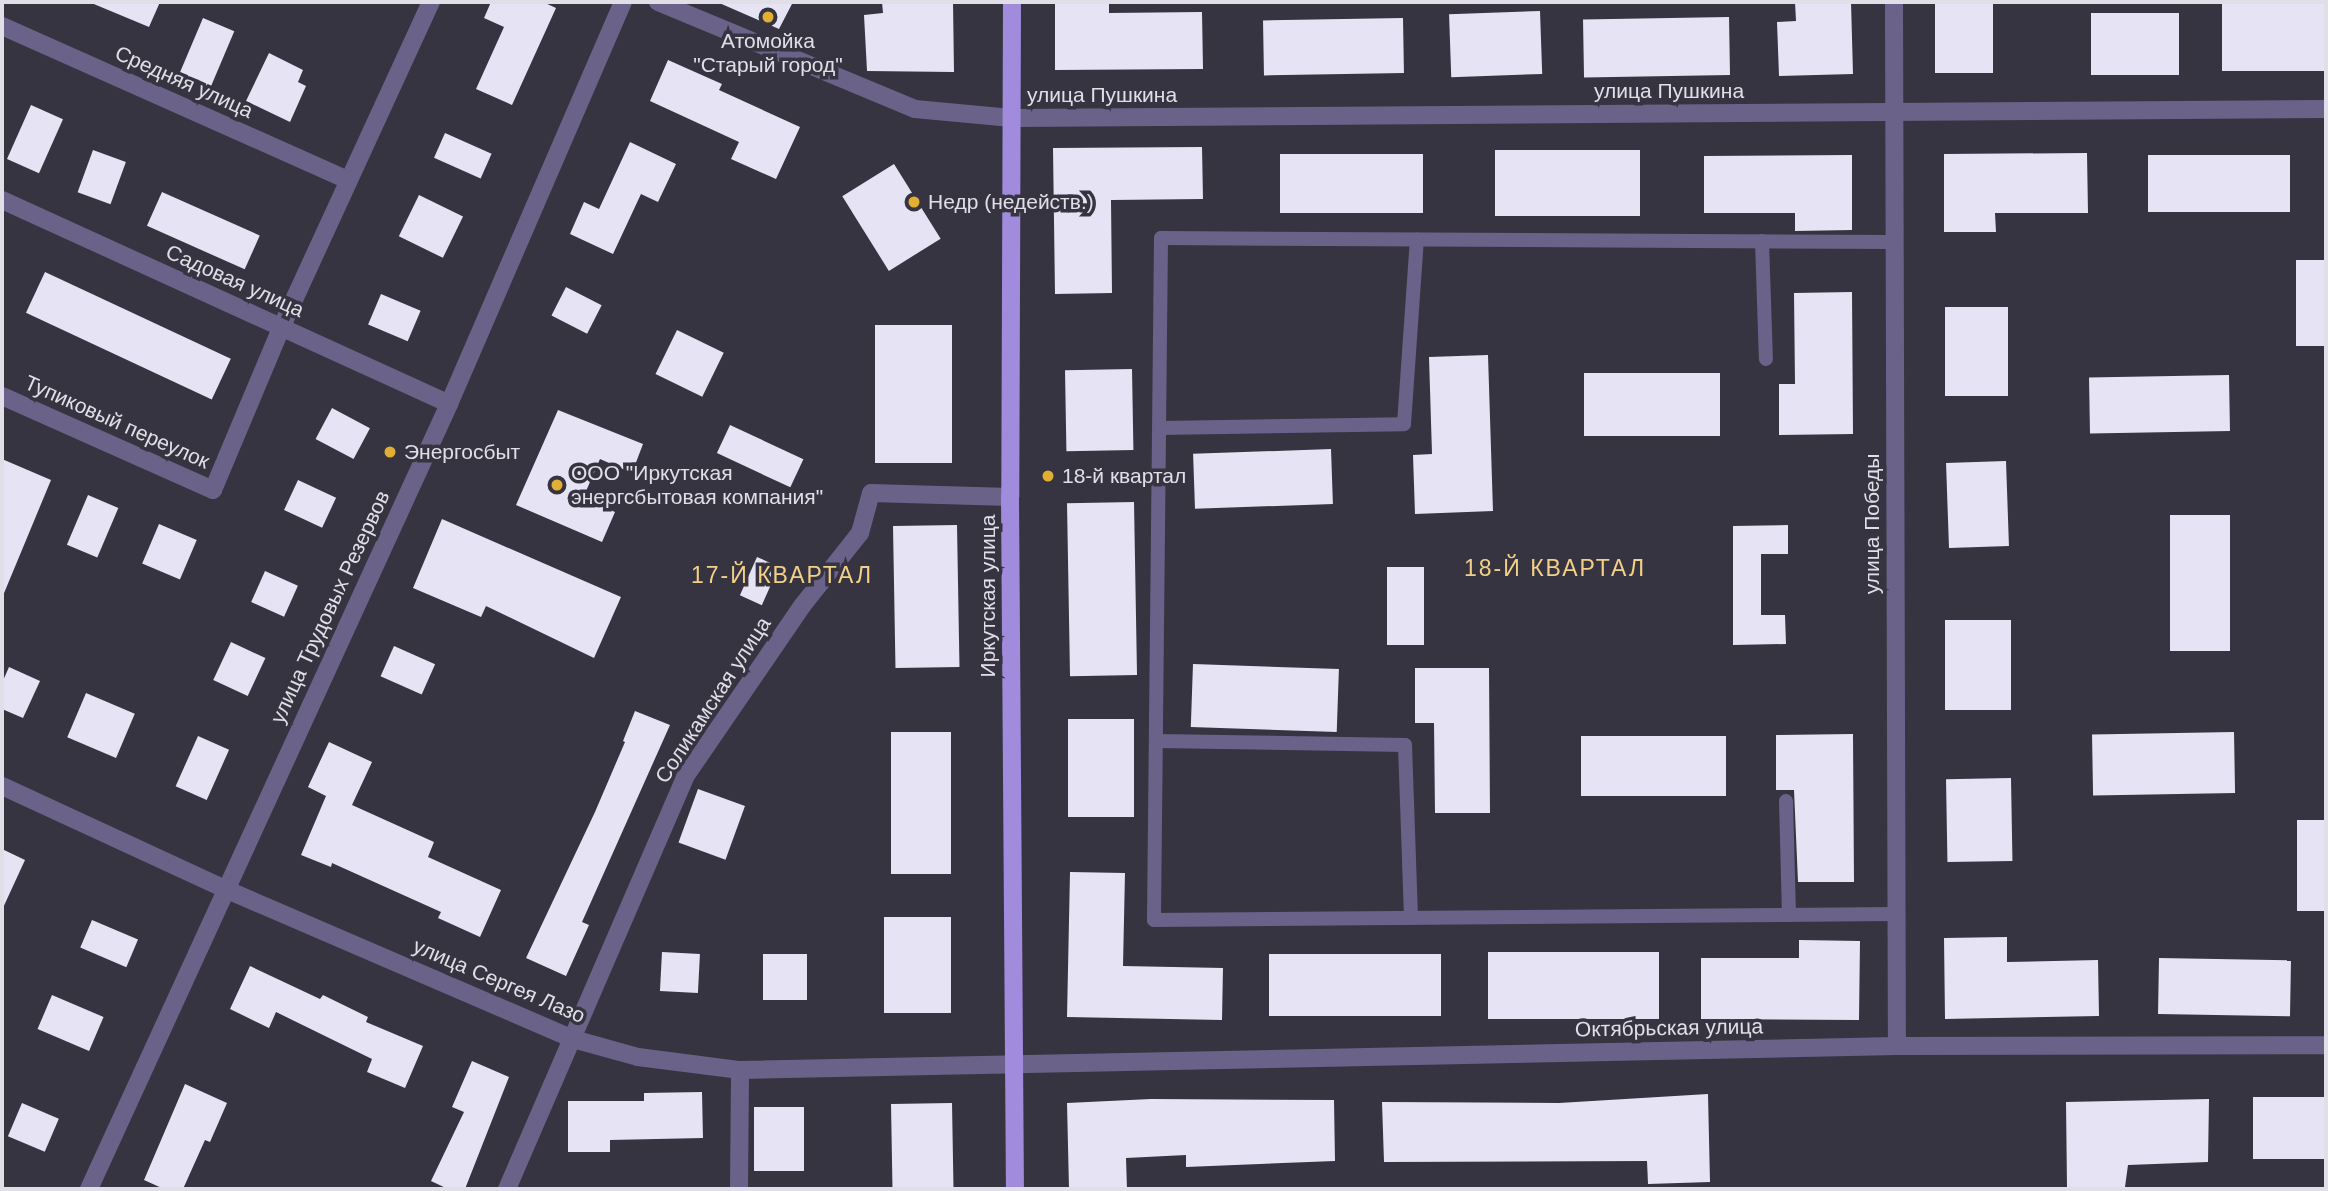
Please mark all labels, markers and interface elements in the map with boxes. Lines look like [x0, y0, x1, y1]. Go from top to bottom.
marker: Атомойка "Старый город" [760, 9, 776, 25]
place label: Атомойка "Старый город" [693, 28, 843, 78]
street label: Средняя улица [111, 40, 257, 124]
street label: улица Пушкина [1594, 78, 1744, 104]
street label: улица Пушкина [1027, 82, 1177, 108]
place label: Недр (недейств.) [928, 189, 1094, 215]
marker: Недр (недейств.) [906, 194, 922, 210]
street label: Садовая улица [162, 239, 308, 323]
street label: Тупиковый переулок [21, 370, 213, 474]
place label: Энергосбыт [404, 439, 520, 465]
marker: Энергосбыт [382, 444, 398, 460]
street label: улица Победы [1859, 454, 1885, 594]
place label: ООО "Иркутская энергсбытовая компания" [571, 460, 823, 510]
place label: 18-й квартал [1062, 463, 1186, 489]
marker: 18-й квартал [1040, 468, 1056, 484]
marker: ООО "Иркутская энергсбытовая компания" [549, 477, 565, 493]
street label: улица Трудовых Резервов [265, 487, 395, 727]
street label: Иркутская улица [975, 515, 1001, 677]
district label: 18-Й КВАРТАЛ [1465, 554, 1645, 582]
district label: 17-Й КВАРТАЛ [692, 561, 872, 589]
street label: Соликамская улица [650, 612, 776, 788]
street label: улица Сергея Лазо [409, 933, 589, 1029]
street label: Октябрьская улица [1575, 1014, 1763, 1042]

